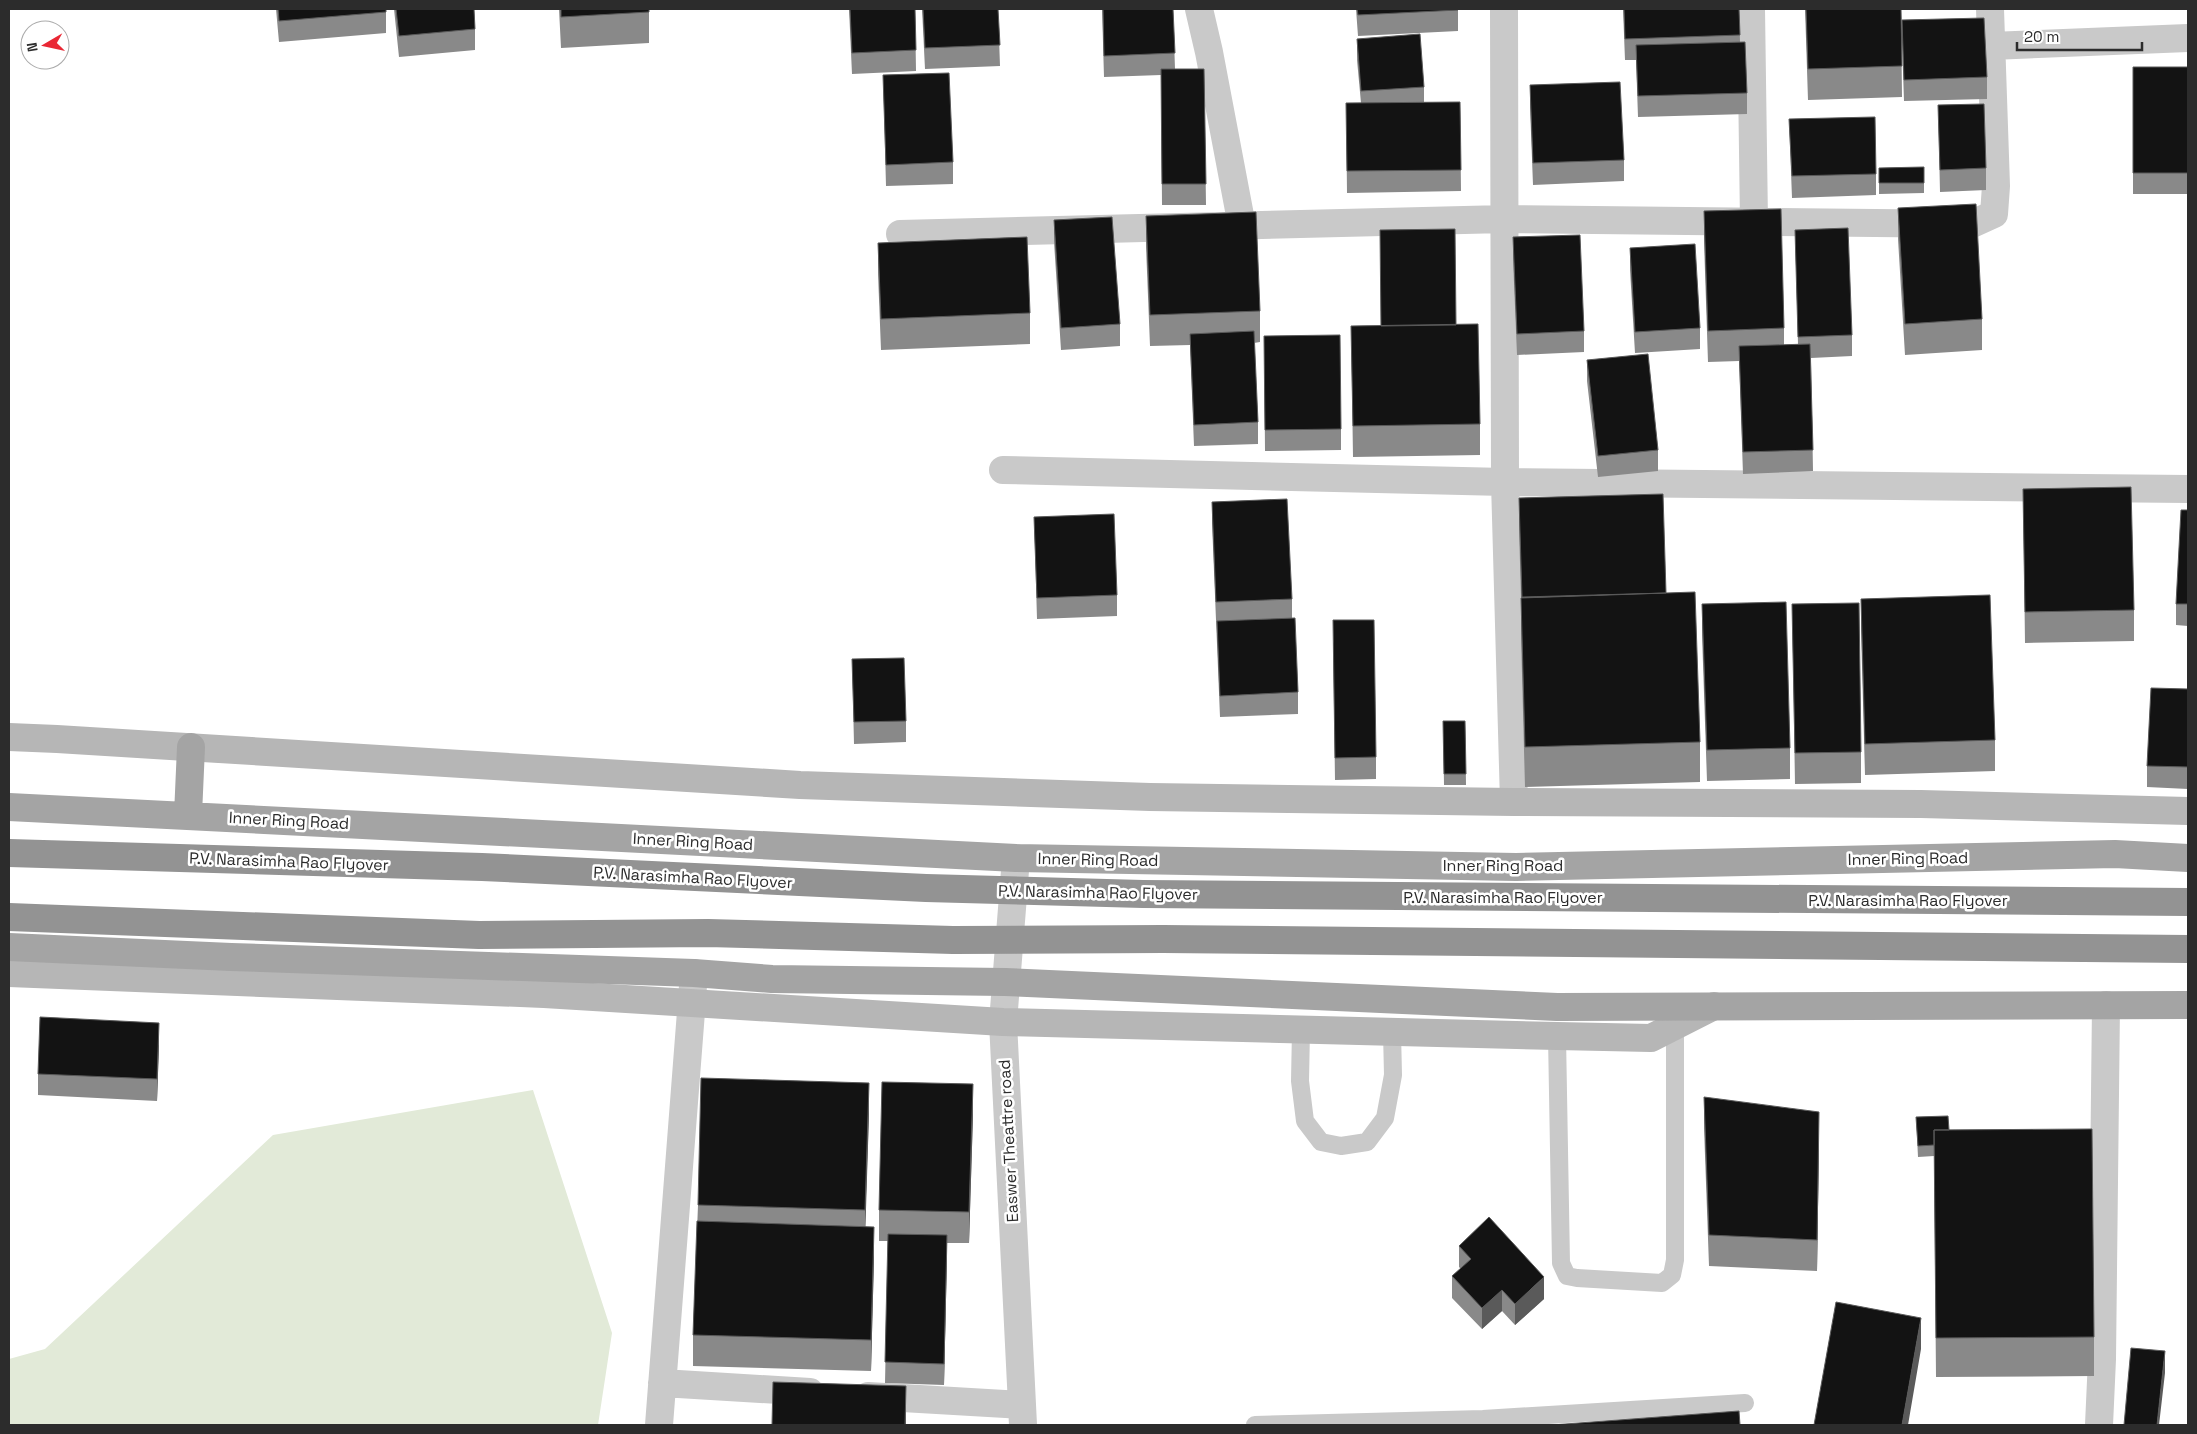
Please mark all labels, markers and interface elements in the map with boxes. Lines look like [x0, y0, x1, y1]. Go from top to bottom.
north arrow [20, 20, 70, 70]
scale bar [2017, 20, 2142, 52]
text: 20 m [2024, 27, 2059, 46]
text: N [23, 41, 42, 53]
street label: Inner Ring Road [228, 807, 350, 834]
street label: Inner Ring Road [632, 828, 754, 855]
street label: Inner Ring Road [1848, 847, 1968, 870]
street label: P.V. Narasimha Rao Flyover [189, 848, 389, 875]
street label: Inner Ring Road [1038, 848, 1158, 871]
street label: Inner Ring Road [1443, 855, 1563, 876]
street label: P.V. Narasimha Rao Flyover [593, 862, 793, 893]
street label: P.V. Narasimha Rao Flyover [998, 880, 1198, 905]
street label: P.V. Narasimha Rao Flyover [1403, 887, 1603, 908]
street label: P.V. Narasimha Rao Flyover [1808, 890, 2008, 911]
street label: Easwer Theattre road [994, 1059, 1023, 1223]

